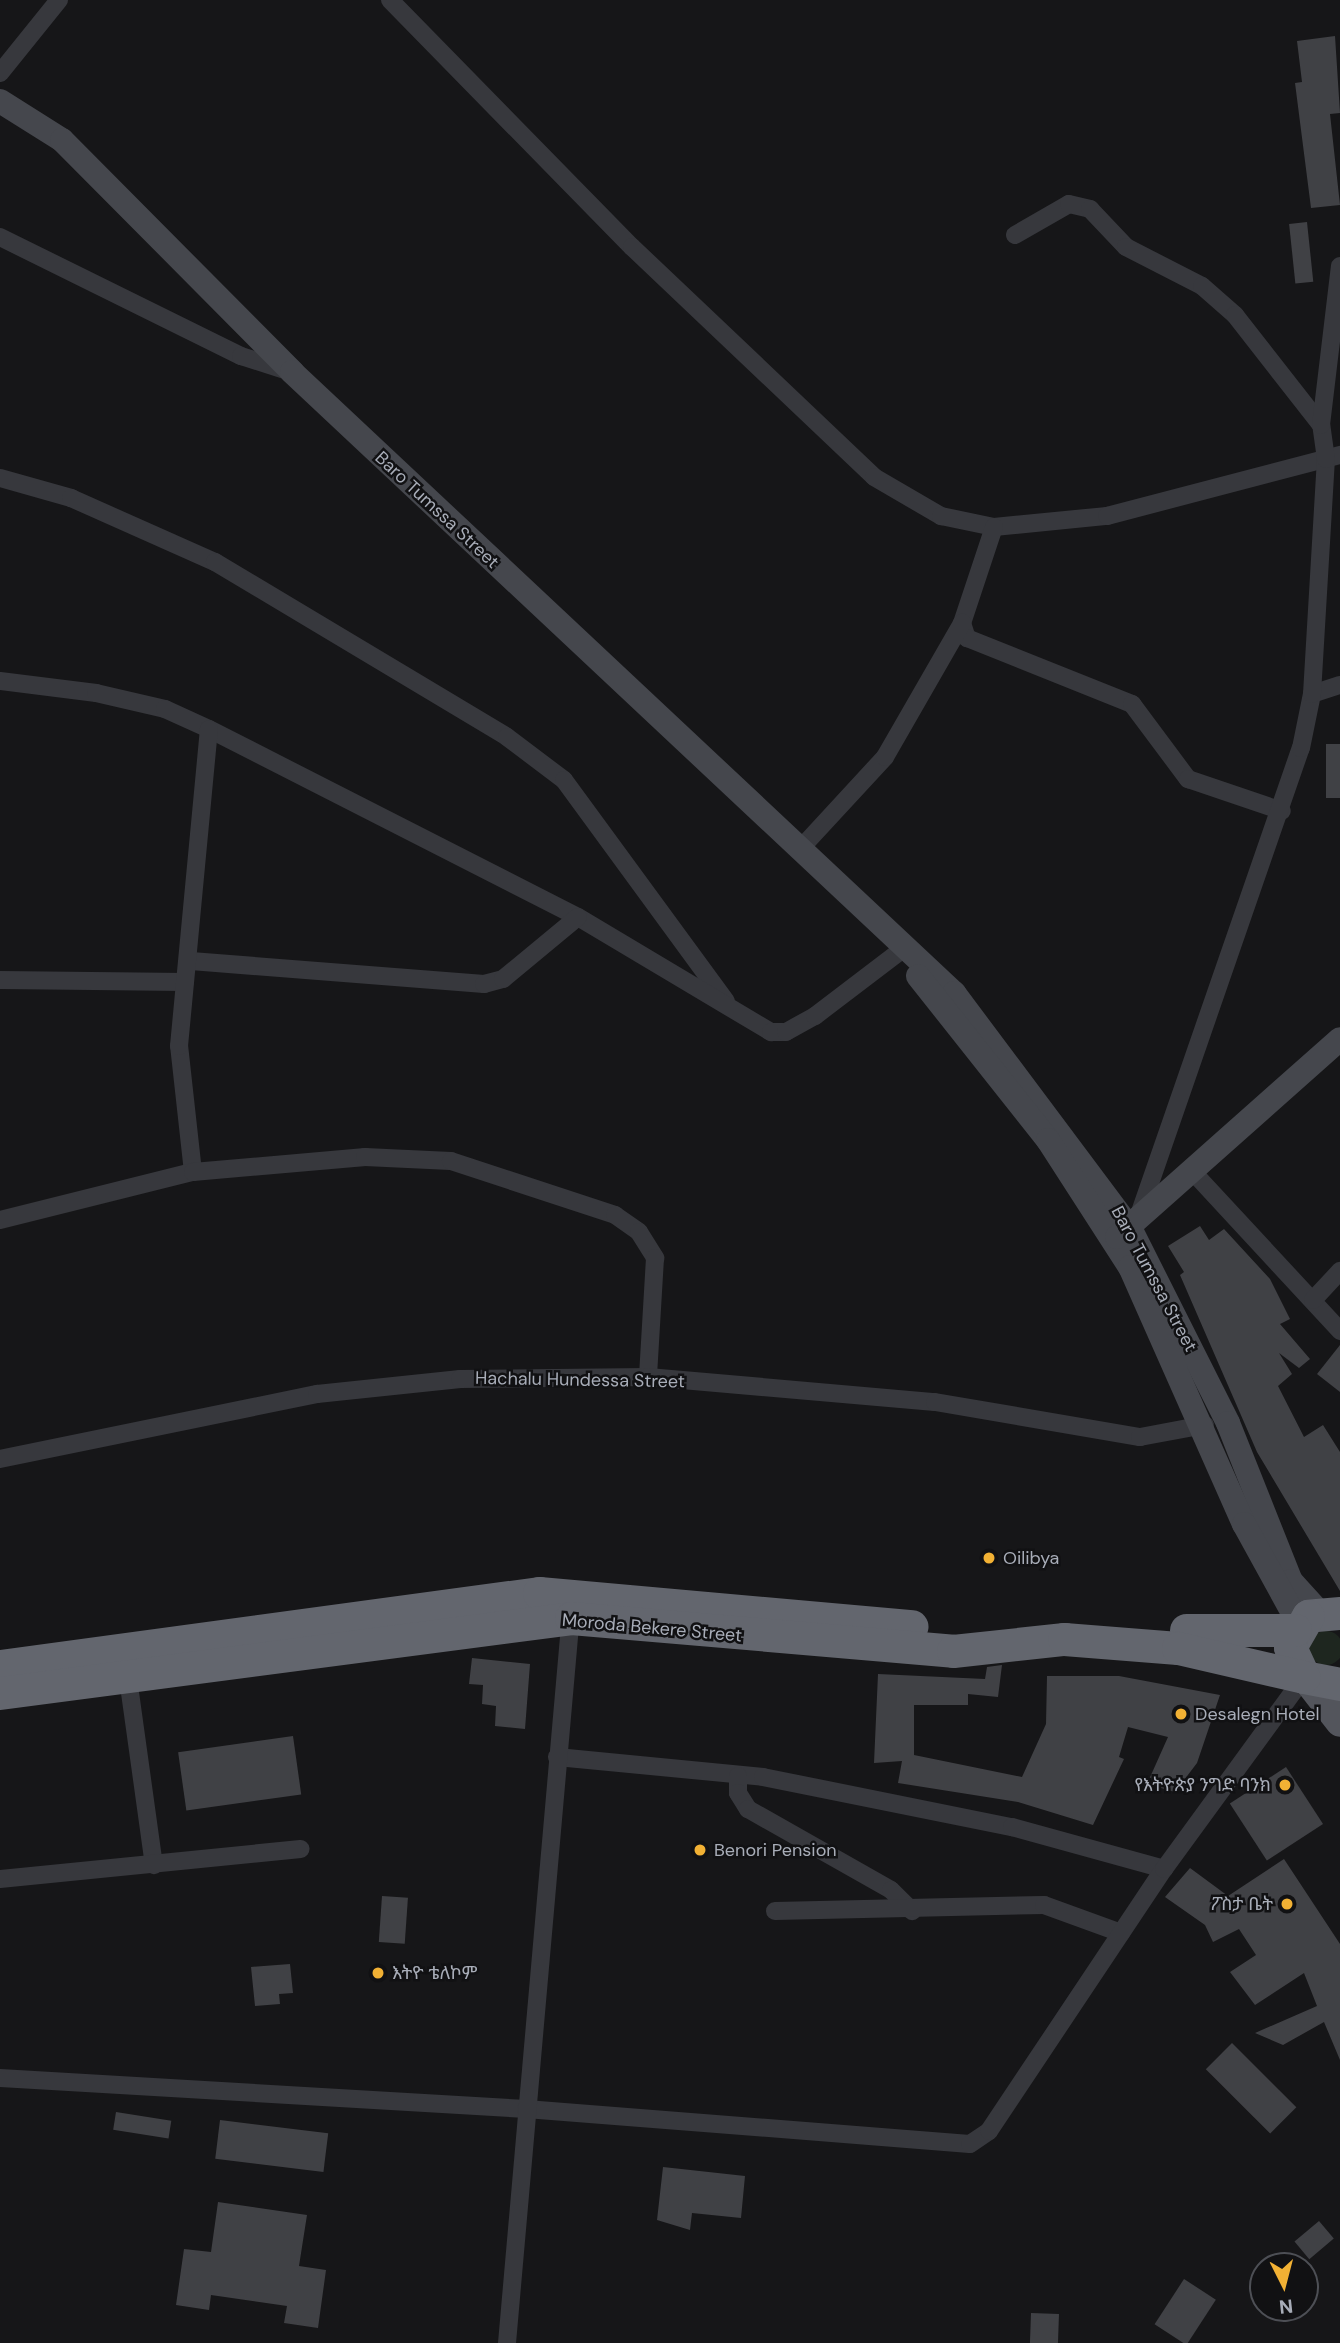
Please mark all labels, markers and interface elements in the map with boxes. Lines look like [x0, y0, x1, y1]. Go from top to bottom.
street label: Baro Tumssa Street [371, 447, 503, 573]
street label: Baro Tumssa Street [1107, 1203, 1201, 1355]
street label: Hachalu Hundessa Street [475, 1367, 685, 1393]
place label: Oilibya [1003, 1547, 1059, 1569]
marker: Oilibya [981, 1550, 997, 1566]
street label: Moroda Bekere Street [561, 1609, 743, 1647]
place label: Desalegn Hotel [1195, 1703, 1319, 1725]
marker: Desalegn Hotel [1173, 1706, 1189, 1722]
place label: የእትዮጵያ ንግድ ባንክ [1134, 1774, 1271, 1796]
marker: የእትዮጵያ ንግድ ባንክ [1277, 1777, 1293, 1793]
place label: Benori Pension [714, 1839, 837, 1861]
marker: Benori Pension [692, 1842, 708, 1858]
place label: ፖስታ ቤት [1211, 1893, 1273, 1915]
marker: ፖስታ ቤት [1279, 1896, 1295, 1912]
place label: እትዮ ቴለኮም [392, 1962, 477, 1984]
marker: እትዮ ቴለኮም [370, 1965, 386, 1981]
north arrow [1249, 2252, 1319, 2322]
text: N [1278, 2293, 1294, 2320]

